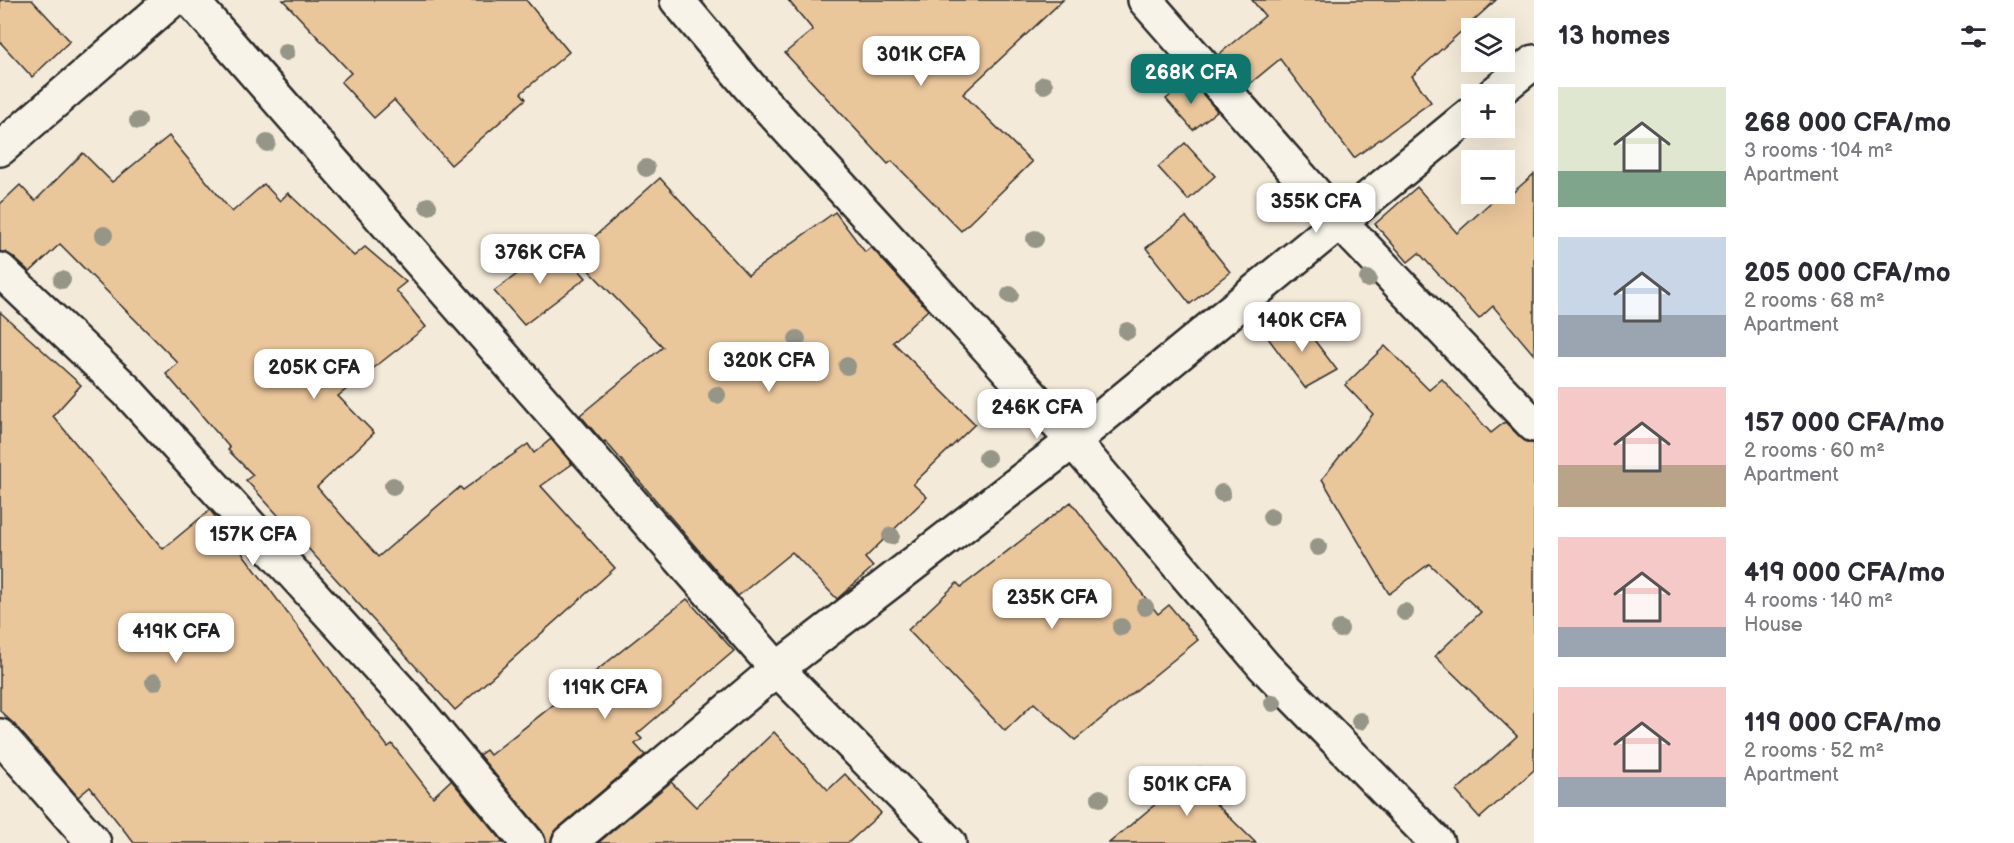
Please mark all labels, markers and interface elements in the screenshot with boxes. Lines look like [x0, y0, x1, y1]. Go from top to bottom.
map controls [1461, 18, 1515, 204]
button: layers [1461, 18, 1515, 72]
icon: filters [1957, 20, 1990, 53]
text: 13 homes [1558, 21, 1670, 52]
pin: 301K CFA [859, 36, 983, 87]
text: 301K CFA [877, 43, 965, 67]
pin: 268K CFA [1129, 54, 1253, 105]
text: 268K CFA [1145, 61, 1237, 85]
button: + [1461, 84, 1515, 138]
text: 268 000 CFA/mo [1744, 108, 1951, 139]
icon: home [1606, 111, 1678, 183]
text: 3 rooms · 104 m² [1744, 139, 1893, 163]
button: − [1461, 150, 1515, 204]
text: Apartment [1744, 163, 1839, 187]
pin: 355K CFA [1254, 183, 1378, 234]
text: 355K CFA [1271, 190, 1361, 214]
pin: 376K CFA [478, 234, 602, 285]
text: 376K CFA [495, 241, 585, 265]
text: 205 000 CFA/mo [1744, 258, 1951, 289]
icon: home [1606, 261, 1678, 333]
text: 2 rooms · 68 m² [1744, 289, 1885, 313]
pin: 140K CFA [1240, 302, 1364, 353]
text: 140K CFA [1258, 309, 1346, 333]
text: Apartment [1744, 313, 1839, 337]
pin: 320K CFA [707, 342, 831, 393]
pin: 205K CFA [252, 349, 376, 400]
text: 320K CFA [723, 349, 815, 373]
text: 205K CFA [268, 356, 360, 380]
pin: 246K CFA [975, 389, 1099, 440]
text: 246K CFA [991, 396, 1083, 420]
text: 157 000 CFA/mo [1744, 408, 1945, 439]
icon: home [1606, 411, 1678, 483]
text: 2 rooms · 60 m² [1744, 439, 1885, 463]
text: Apartment [1744, 463, 1839, 487]
pin: 157K CFA [191, 516, 315, 567]
text: 157K CFA [209, 523, 297, 547]
text: 419 000 CFA/mo [1744, 558, 1945, 589]
icon: home [1606, 561, 1678, 633]
pin: 235K CFA [990, 579, 1114, 630]
text: 235K CFA [1007, 586, 1097, 610]
text: 4 rooms · 140 m² [1744, 589, 1893, 613]
pin: 419K CFA [114, 613, 238, 664]
text: House [1744, 613, 1803, 637]
text: 419K CFA [132, 620, 220, 644]
pin: 119K CFA [543, 669, 667, 720]
text: 119K CFA [563, 676, 647, 700]
text: 119 000 CFA/mo [1744, 708, 1941, 739]
icon: home [1606, 711, 1678, 783]
text: 2 rooms · 52 m² [1744, 739, 1884, 763]
text: Apartment [1744, 763, 1839, 787]
pin: 501K CFA [1125, 766, 1249, 817]
text: 501K CFA [1143, 773, 1231, 797]

